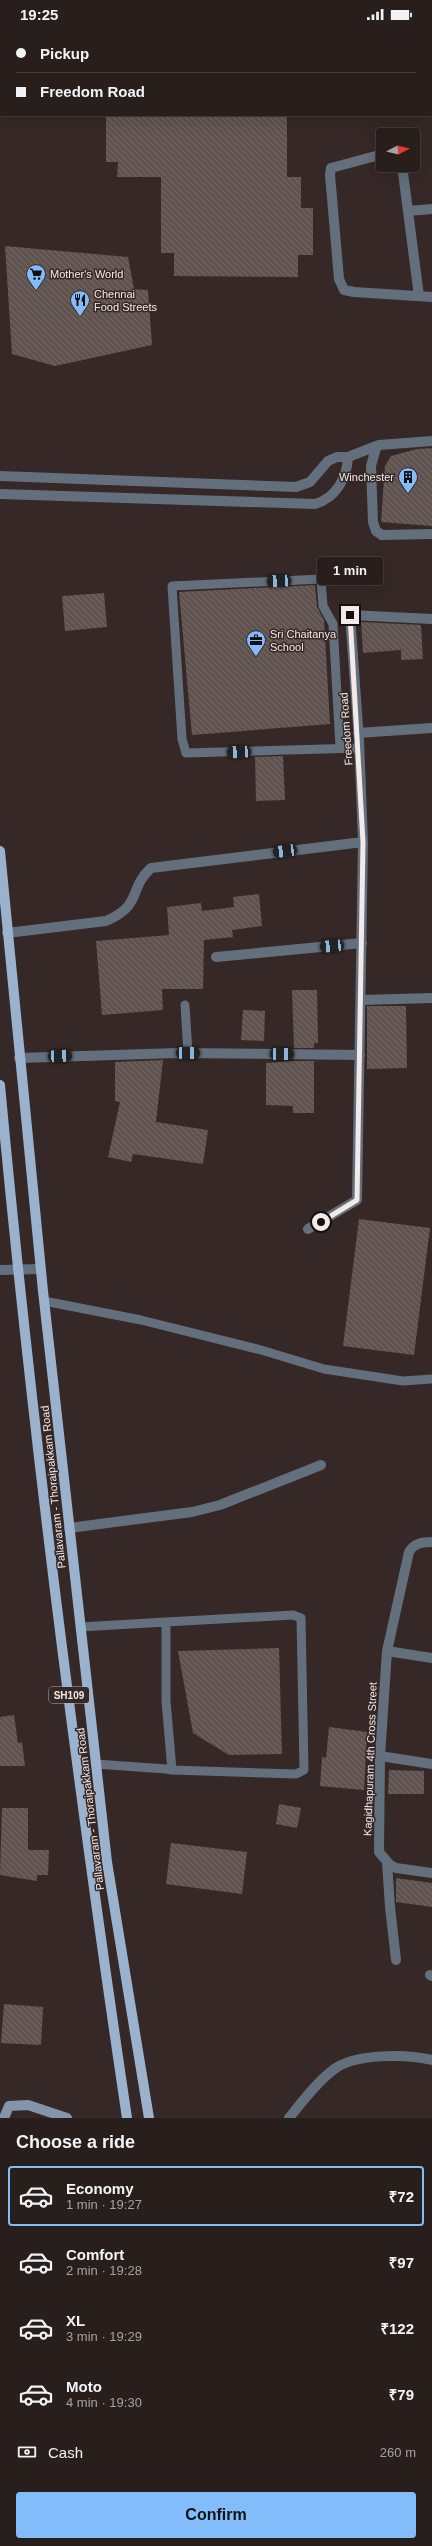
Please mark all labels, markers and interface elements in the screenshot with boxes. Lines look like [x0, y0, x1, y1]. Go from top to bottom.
text: 19:25 [20, 6, 58, 23]
text: Pickup [40, 45, 89, 62]
text: Freedom Road [40, 83, 145, 100]
north arrow [376, 128, 420, 172]
map controls [376, 128, 420, 172]
supermarket icon: Mother's World [25, 263, 47, 291]
place label: Mother's World [50, 268, 123, 280]
place label: Chennai Food Streets [94, 288, 157, 313]
restaurant icon: Chennai Food Streets [69, 289, 91, 317]
building icon: Winchester [397, 466, 419, 494]
place label: Winchester [339, 471, 394, 483]
callout: 1 min [317, 557, 383, 585]
text: 1 min [333, 563, 367, 578]
car [267, 574, 291, 588]
route end [341, 606, 359, 624]
place label: Sri Chaitanya School [270, 628, 337, 653]
office icon: Sri Chaitanya School [245, 629, 267, 657]
street label: Freedom Road [337, 692, 355, 766]
car [227, 745, 251, 759]
car [272, 844, 298, 858]
car [320, 939, 344, 953]
car [176, 1047, 200, 1059]
car [270, 1048, 294, 1060]
car [48, 1050, 72, 1062]
route start [312, 1213, 330, 1231]
street label: Pallavaram - Thoraipakkam Road [38, 1405, 68, 1569]
street label: Kagidhapuram 4th Cross Street [361, 1682, 379, 1836]
road number: SH109 [49, 1687, 89, 1703]
street label: Pallavaram - Thoraipakkam Road [74, 1727, 106, 1891]
text: Choose a ride [16, 2132, 135, 2152]
icon: car [18, 2178, 54, 2214]
text: Economy [66, 2180, 134, 2197]
text: ₹72 [389, 2188, 414, 2205]
text: 1 min · 19:27 [66, 2197, 142, 2212]
icon: car [18, 2244, 54, 2280]
text: Comfort [66, 2246, 124, 2263]
text: ₹97 [389, 2254, 414, 2271]
text: 2 min · 19:28 [66, 2263, 142, 2278]
icon: car [18, 2310, 54, 2346]
text: XL [66, 2312, 85, 2329]
text: ₹122 [380, 2320, 414, 2337]
text: 3 min · 19:29 [66, 2329, 142, 2344]
icon: car [18, 2376, 54, 2412]
text: Moto [66, 2378, 102, 2395]
text: ₹79 [389, 2386, 414, 2403]
text: 4 min · 19:30 [66, 2395, 142, 2410]
icon: cash [16, 2441, 38, 2463]
text: Cash [48, 2444, 83, 2461]
text: 260 m [380, 2445, 416, 2460]
button: Confirm [16, 2492, 416, 2538]

